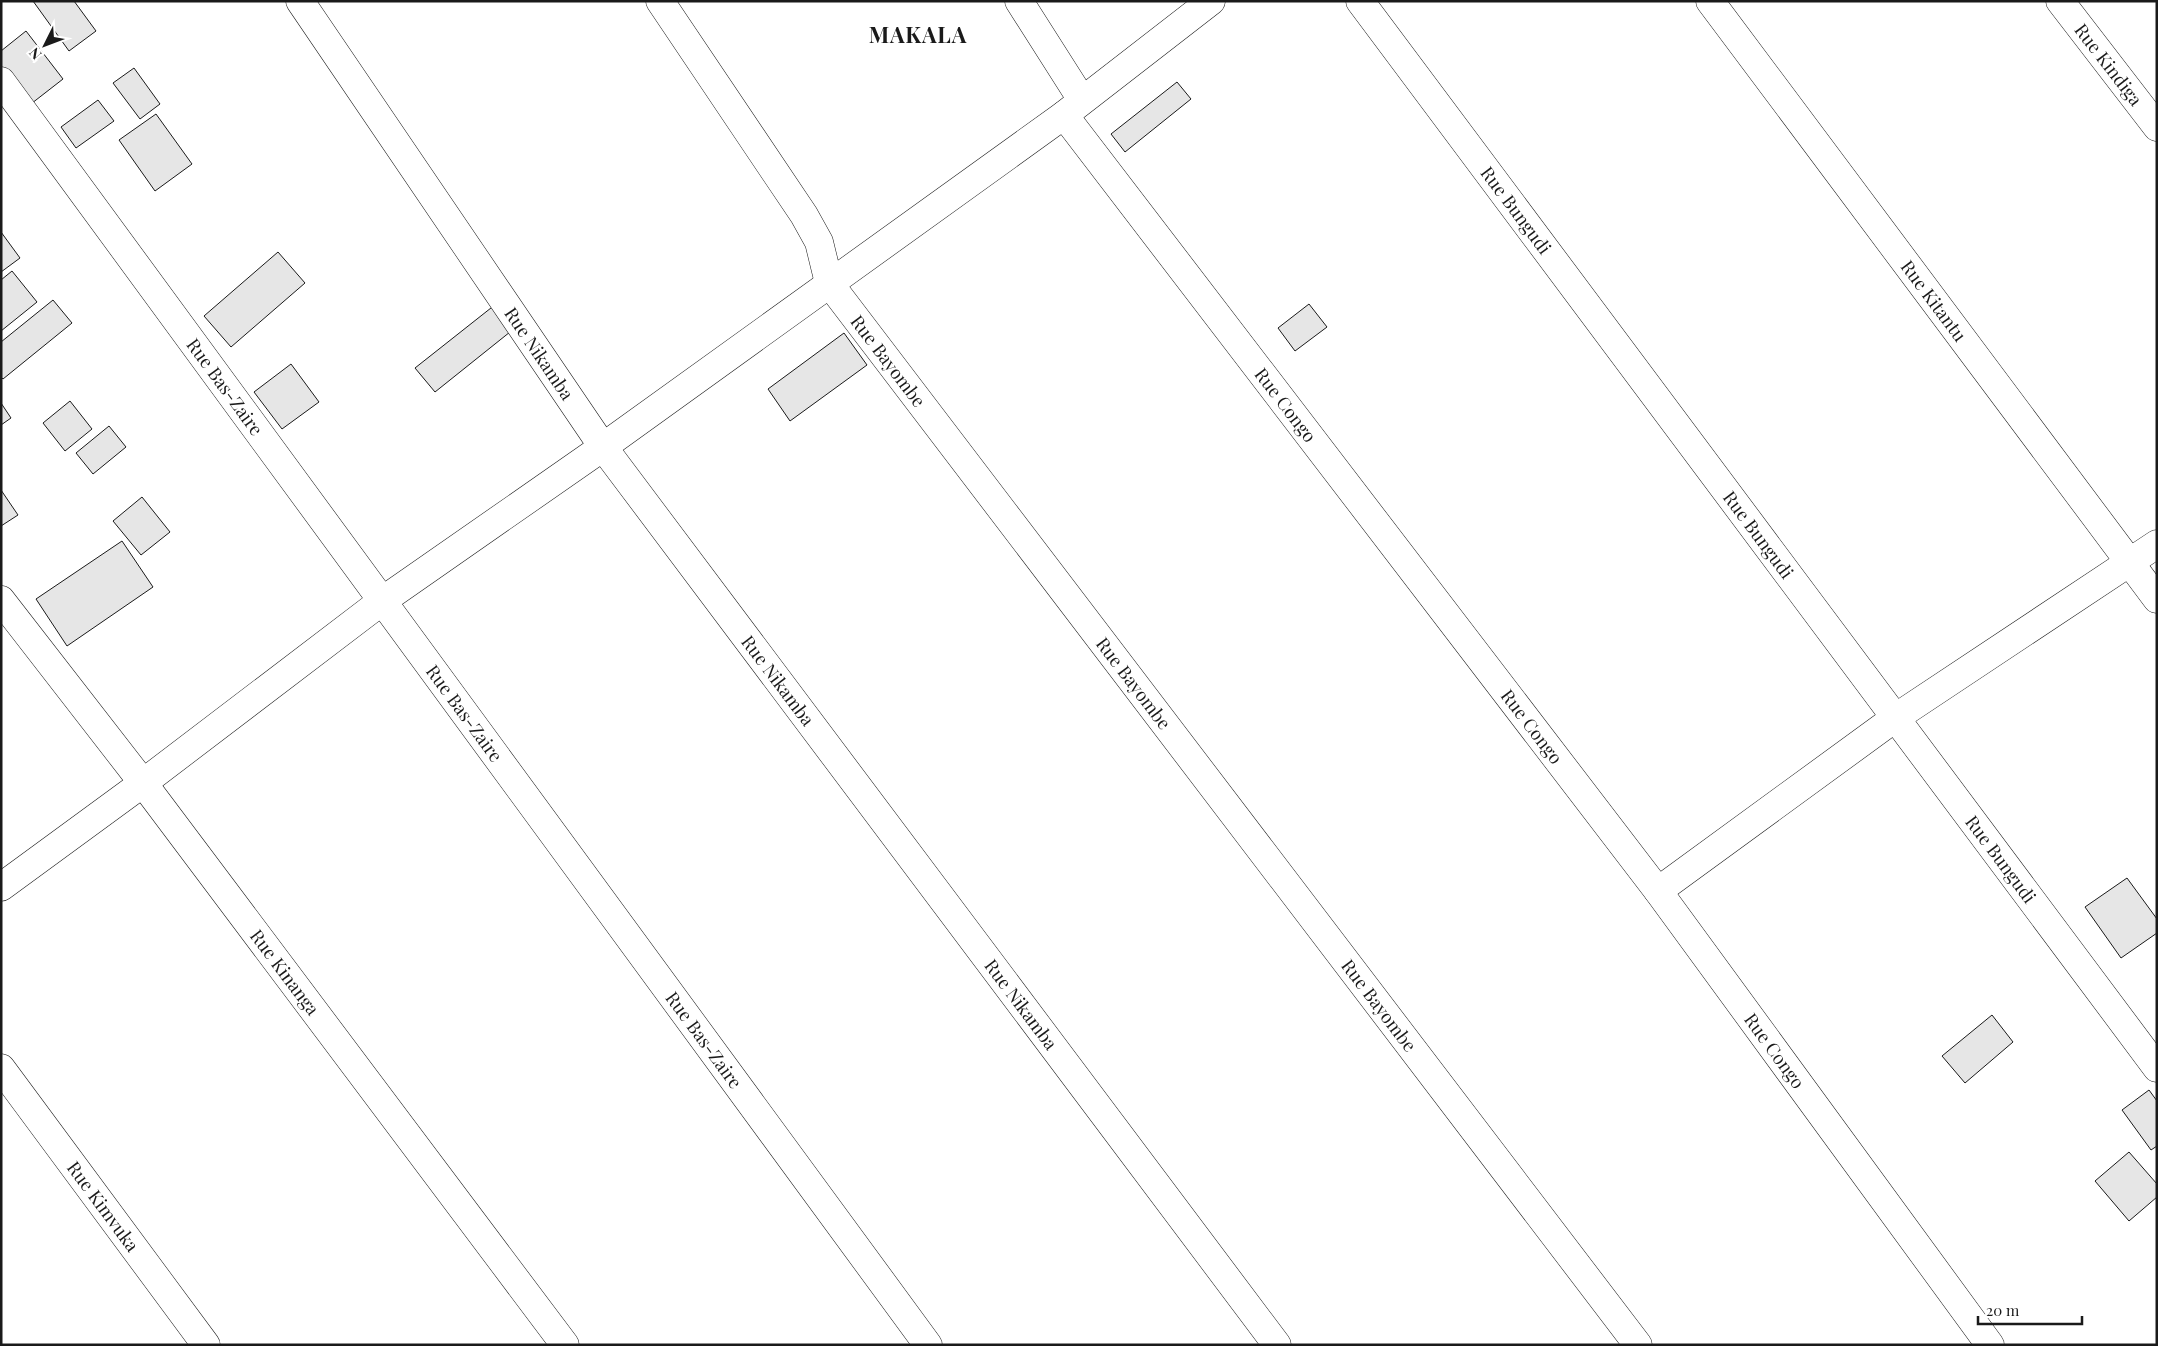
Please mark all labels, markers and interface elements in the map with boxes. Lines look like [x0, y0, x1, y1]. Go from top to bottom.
street label: Rue Kindiga [2070, 18, 2148, 110]
district label: MAKALA [869, 19, 967, 49]
north arrow [20, 20, 70, 70]
text: N [25, 44, 45, 64]
street label: Rue Bungudi [1476, 161, 1557, 259]
street label: Rue Kitantu [1896, 255, 1973, 347]
street label: Rue Nikamba [499, 302, 579, 405]
street label: Rue Bayombe [846, 310, 931, 412]
street label: Rue Bas-Zaire [182, 333, 269, 440]
street label: Rue Congo [1250, 363, 1322, 447]
street label: Rue Bungudi [1718, 486, 1799, 583]
street label: Rue Nikamba [736, 630, 820, 731]
street label: Rue Bayombe [1091, 632, 1177, 734]
street label: Rue Bas-Zaire [421, 660, 508, 767]
street label: Rue Congo [1496, 684, 1568, 769]
street label: Rue Bungudi [1960, 810, 2042, 908]
street label: Rue Kinanga [245, 924, 325, 1020]
street label: Rue Nikamba [979, 954, 1063, 1054]
street label: Rue Bayombe [1336, 954, 1422, 1056]
street label: Rue Bas-Zaire [661, 986, 748, 1093]
street label: Rue Congo [1739, 1008, 1810, 1093]
street label: Rue Kimvuka [62, 1156, 145, 1256]
scale bar [1978, 1294, 2082, 1326]
text: 20 m [1986, 1300, 2020, 1320]

